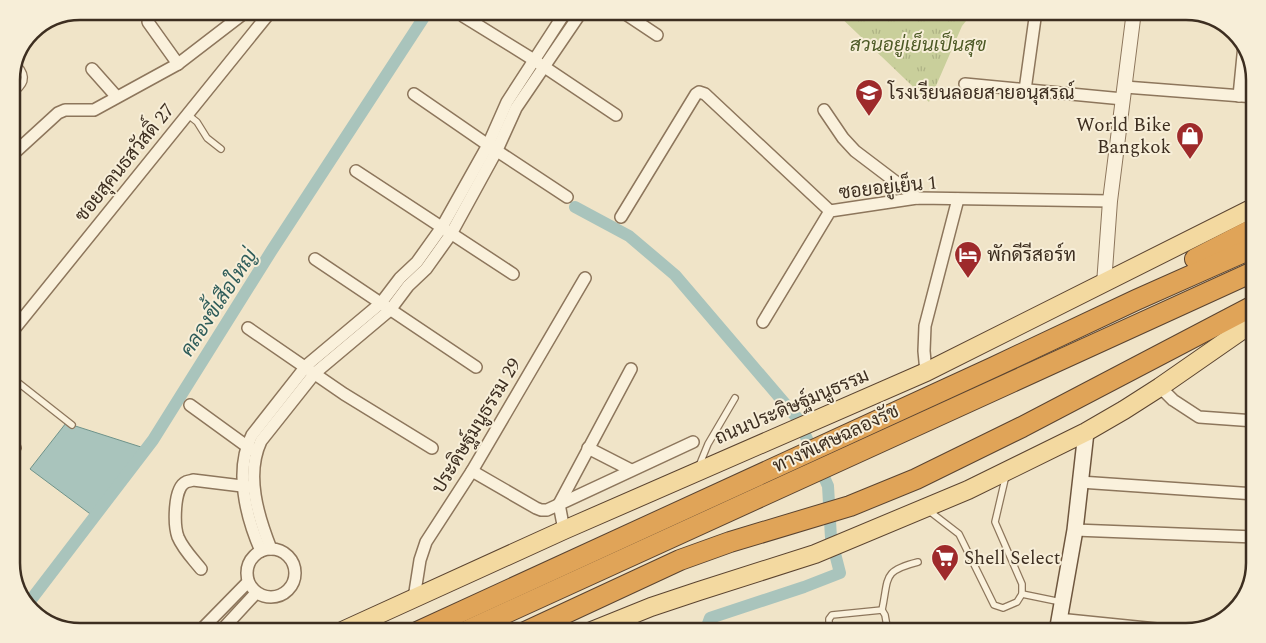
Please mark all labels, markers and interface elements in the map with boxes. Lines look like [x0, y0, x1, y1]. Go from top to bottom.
park label: สวนอยู่เย็นเป็นสุข [850, 31, 986, 60]
school or university icon: โรงเรียนลอยสายอนุสรณ์ [854, 78, 884, 117]
place label: โรงเรียนลอยสายอนุสรณ์ [887, 79, 1075, 108]
street label: ซอยสุคนธสวัสดิ์ 27 [64, 94, 182, 229]
place label: World Bike Bangkok [1076, 111, 1171, 162]
shop icon: World Bike Bangkok [1175, 121, 1205, 160]
street label: ซอยอยู่เย็น 1 [837, 168, 939, 208]
water label: คลองขี้เสือใหญ่ [170, 240, 266, 363]
hotel icon: พักดีรีสอร์ท [953, 240, 983, 279]
place label: พักดีรีสอร์ท [987, 241, 1076, 270]
street label: ประดิษฐ์มนูธรรม 29 [425, 353, 529, 499]
street label: ถนนประดิษฐ์มนูธรรม [710, 361, 874, 453]
street label: ทางพิเศษฉลองรัช [768, 397, 904, 481]
supermarket icon: Shell Select [930, 543, 960, 582]
place label: Shell Select [964, 544, 1061, 573]

